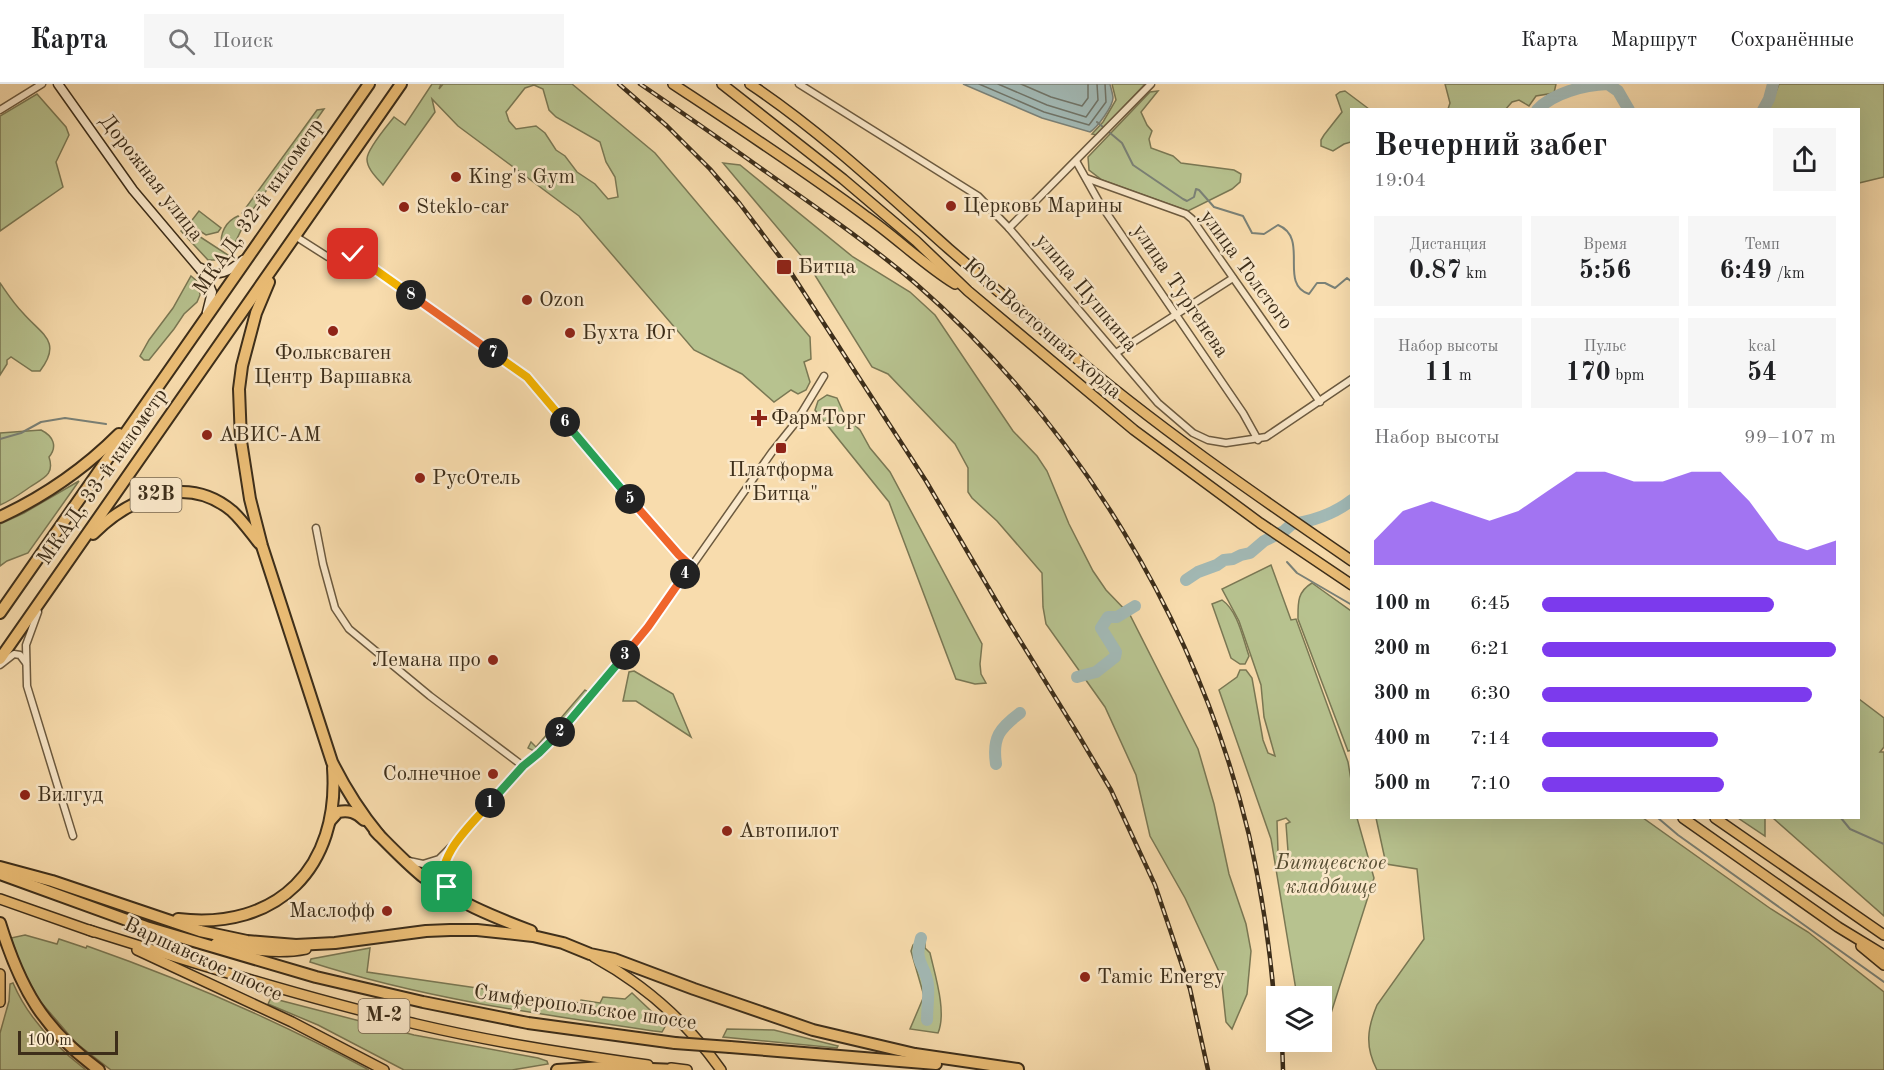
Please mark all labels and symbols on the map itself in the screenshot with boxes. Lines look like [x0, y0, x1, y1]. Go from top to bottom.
street label: Дорожная улица [95, 111, 207, 245]
street label: МКАД, 32-й километр [190, 115, 328, 299]
place label: King's Gym [468, 167, 575, 188]
marker: King's Gym [449, 170, 463, 184]
place label: Церковь Марины [963, 196, 1123, 217]
place label: Steklo-car [416, 197, 509, 218]
marker: Церковь Марины [944, 199, 958, 213]
marker: Steklo-car [397, 200, 411, 214]
street label: улица Толстого [1196, 206, 1296, 334]
street label: улица Тургенева [1128, 220, 1232, 362]
pin [327, 228, 378, 279]
street label: улица Пушкина [1031, 230, 1141, 356]
street label: Юго-Восточная хорда [959, 255, 1125, 403]
place label: Битца [798, 257, 856, 278]
marker: Битца [775, 258, 793, 276]
pin: 8 [396, 280, 426, 310]
place label: Ozon [539, 290, 585, 311]
marker: Ozon [520, 293, 534, 307]
place label: Бухта Юг [582, 323, 675, 344]
marker: Фольксваген Центр Варшавка [326, 324, 340, 338]
marker: Бухта Юг [563, 326, 577, 340]
pin: 7 [478, 338, 508, 368]
place label: Фольксваген Центр Варшавка [254, 343, 412, 388]
street label: МКАД, 33-й километр [34, 385, 172, 569]
pin: 6 [550, 407, 580, 437]
place label: ФармТорг [771, 408, 866, 429]
marker: ФармТорг [752, 411, 766, 425]
place label: АВИС-АМ [219, 425, 321, 446]
marker: АВИС-АМ [200, 428, 214, 442]
marker: Платформа "Битца" [774, 441, 788, 455]
place label: Платформа "Битца" [728, 460, 834, 505]
place label: РусОтель [432, 468, 520, 489]
marker: РусОтель [413, 471, 427, 485]
road number: 32B [130, 478, 182, 512]
pin: 5 [615, 484, 645, 514]
pin: 4 [670, 559, 700, 589]
pin: 3 [610, 640, 640, 670]
place label: Лемана про [372, 650, 481, 671]
marker: Лемана про [486, 653, 500, 667]
pin: 2 [545, 717, 575, 747]
place label: Солнечное [383, 764, 481, 785]
marker: Солнечное [486, 767, 500, 781]
place label: Вилгуд [37, 785, 104, 806]
marker: Вилгуд [18, 788, 32, 802]
pin: 1 [475, 788, 505, 818]
place label: Автопилот [739, 821, 839, 842]
marker: Автопилот [720, 824, 734, 838]
park label: Битцевское кладбище [1275, 853, 1386, 898]
pin [421, 861, 472, 912]
place label: Маслофф [289, 901, 375, 922]
marker: Маслофф [380, 904, 394, 918]
street label: Варшавское шоссе [121, 914, 285, 1006]
place label: Tamic Energy [1097, 967, 1225, 988]
marker: Tamic Energy [1078, 970, 1092, 984]
street label: Симферопольское шоссе [472, 982, 698, 1034]
road number: М-2 [358, 999, 410, 1033]
scale bar [18, 1028, 118, 1056]

